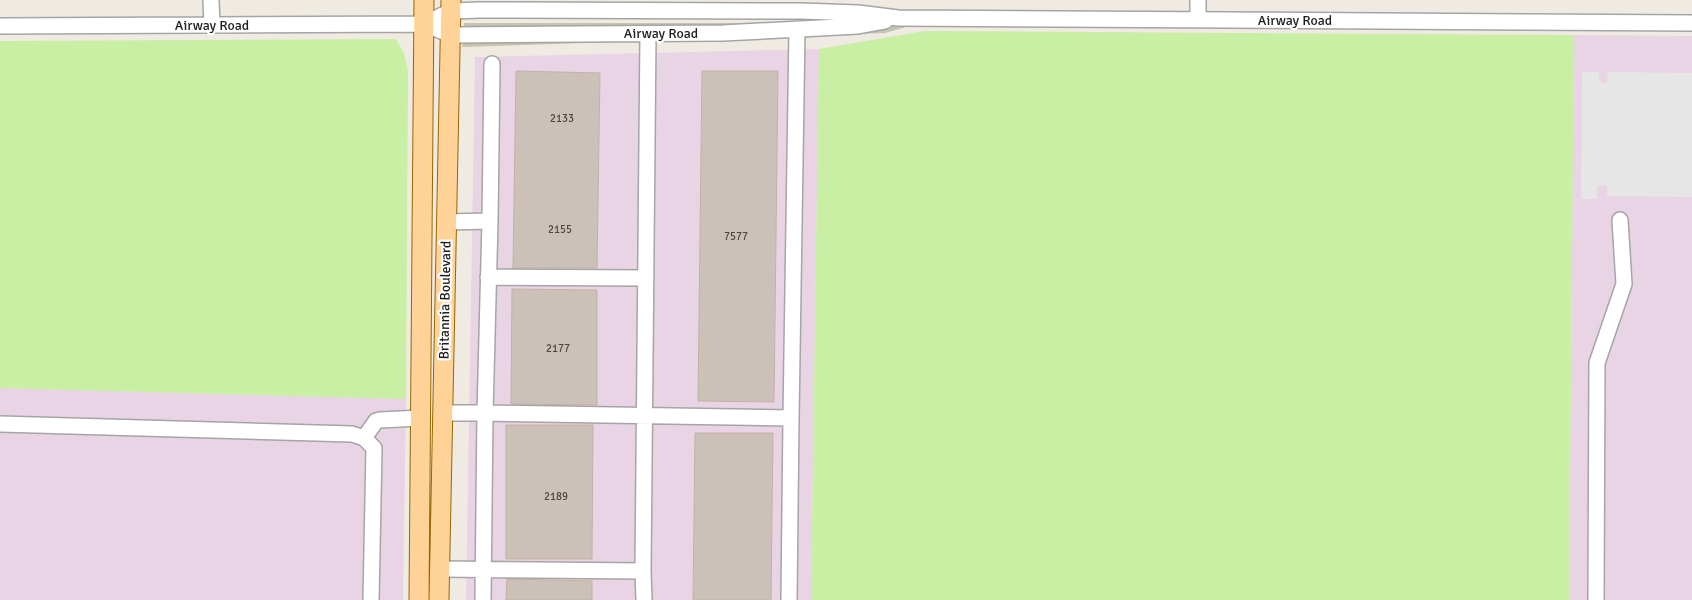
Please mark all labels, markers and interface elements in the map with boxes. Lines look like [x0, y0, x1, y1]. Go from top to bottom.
street label: Airway Road [1258, 12, 1332, 29]
street label: Airway Road [175, 17, 249, 34]
street label: Airway Road [624, 25, 698, 42]
house number: 2133 [550, 112, 574, 125]
house number: 2155 [548, 223, 572, 236]
house number: 7577 [724, 230, 748, 243]
street label: Britannia Boulevard [435, 240, 455, 360]
house number: 2177 [546, 342, 570, 355]
house number: 2189 [544, 490, 568, 503]

